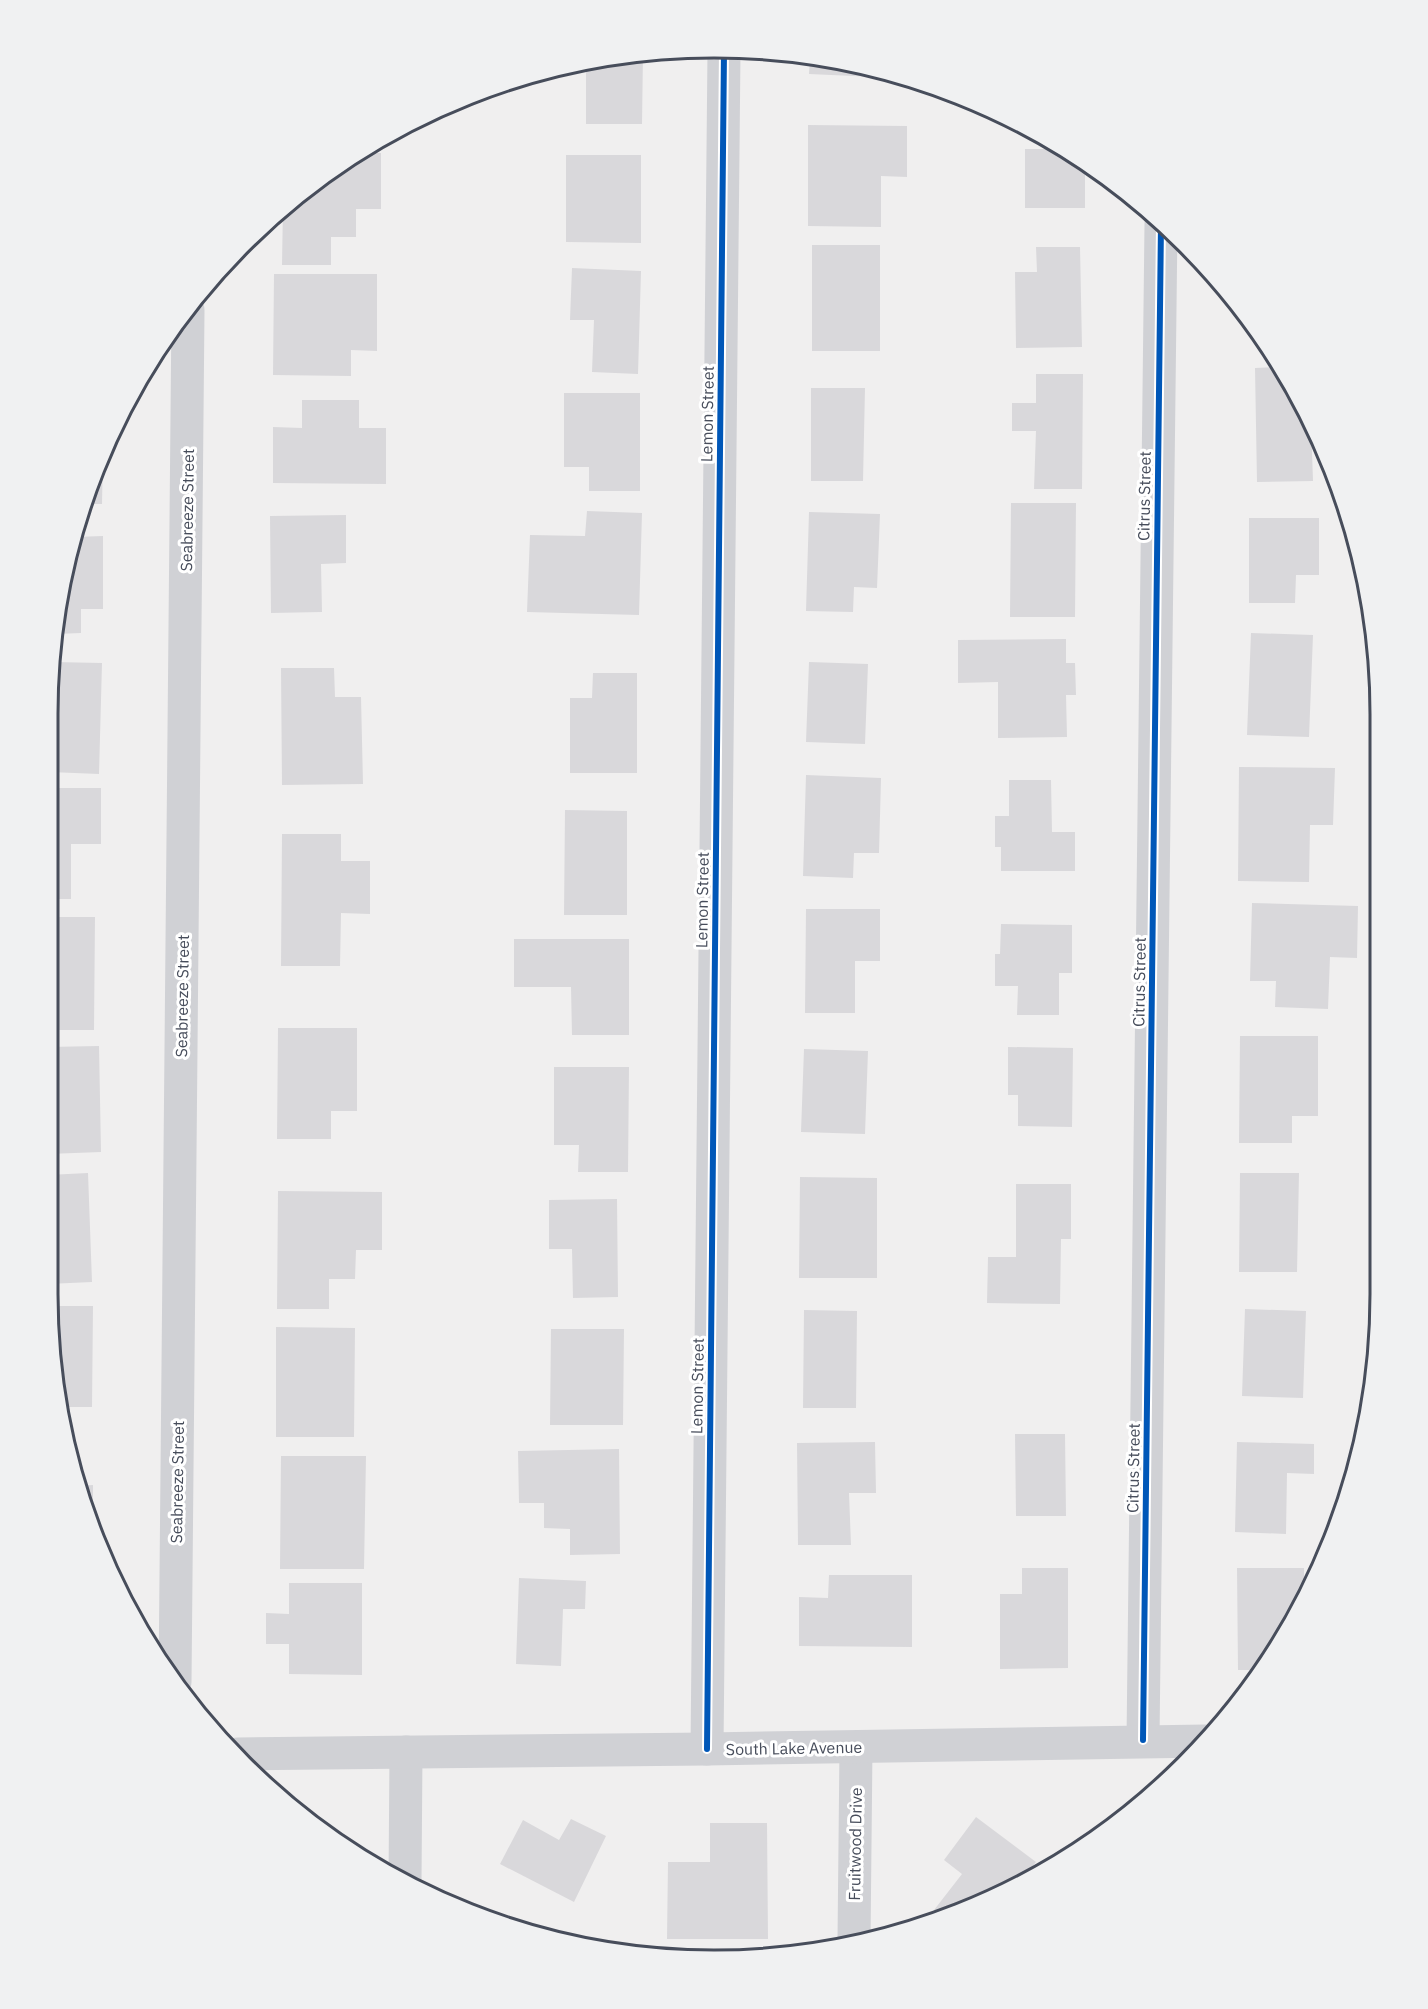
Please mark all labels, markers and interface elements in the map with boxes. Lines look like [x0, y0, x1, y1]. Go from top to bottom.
street label: Lemon Street [696, 366, 718, 462]
street label: Seabreeze Street [176, 448, 198, 572]
street label: Citrus Street [1133, 451, 1155, 541]
street label: Lemon Street [691, 852, 713, 948]
street label: Seabreeze Street [171, 934, 193, 1058]
street label: Citrus Street [1128, 937, 1150, 1027]
street label: Lemon Street [686, 1338, 708, 1434]
street label: Seabreeze Street [166, 1420, 188, 1544]
street label: Citrus Street [1122, 1423, 1144, 1513]
street label: South Lake Avenue [726, 1737, 863, 1759]
street label: Fruitwood Drive [844, 1787, 866, 1901]

